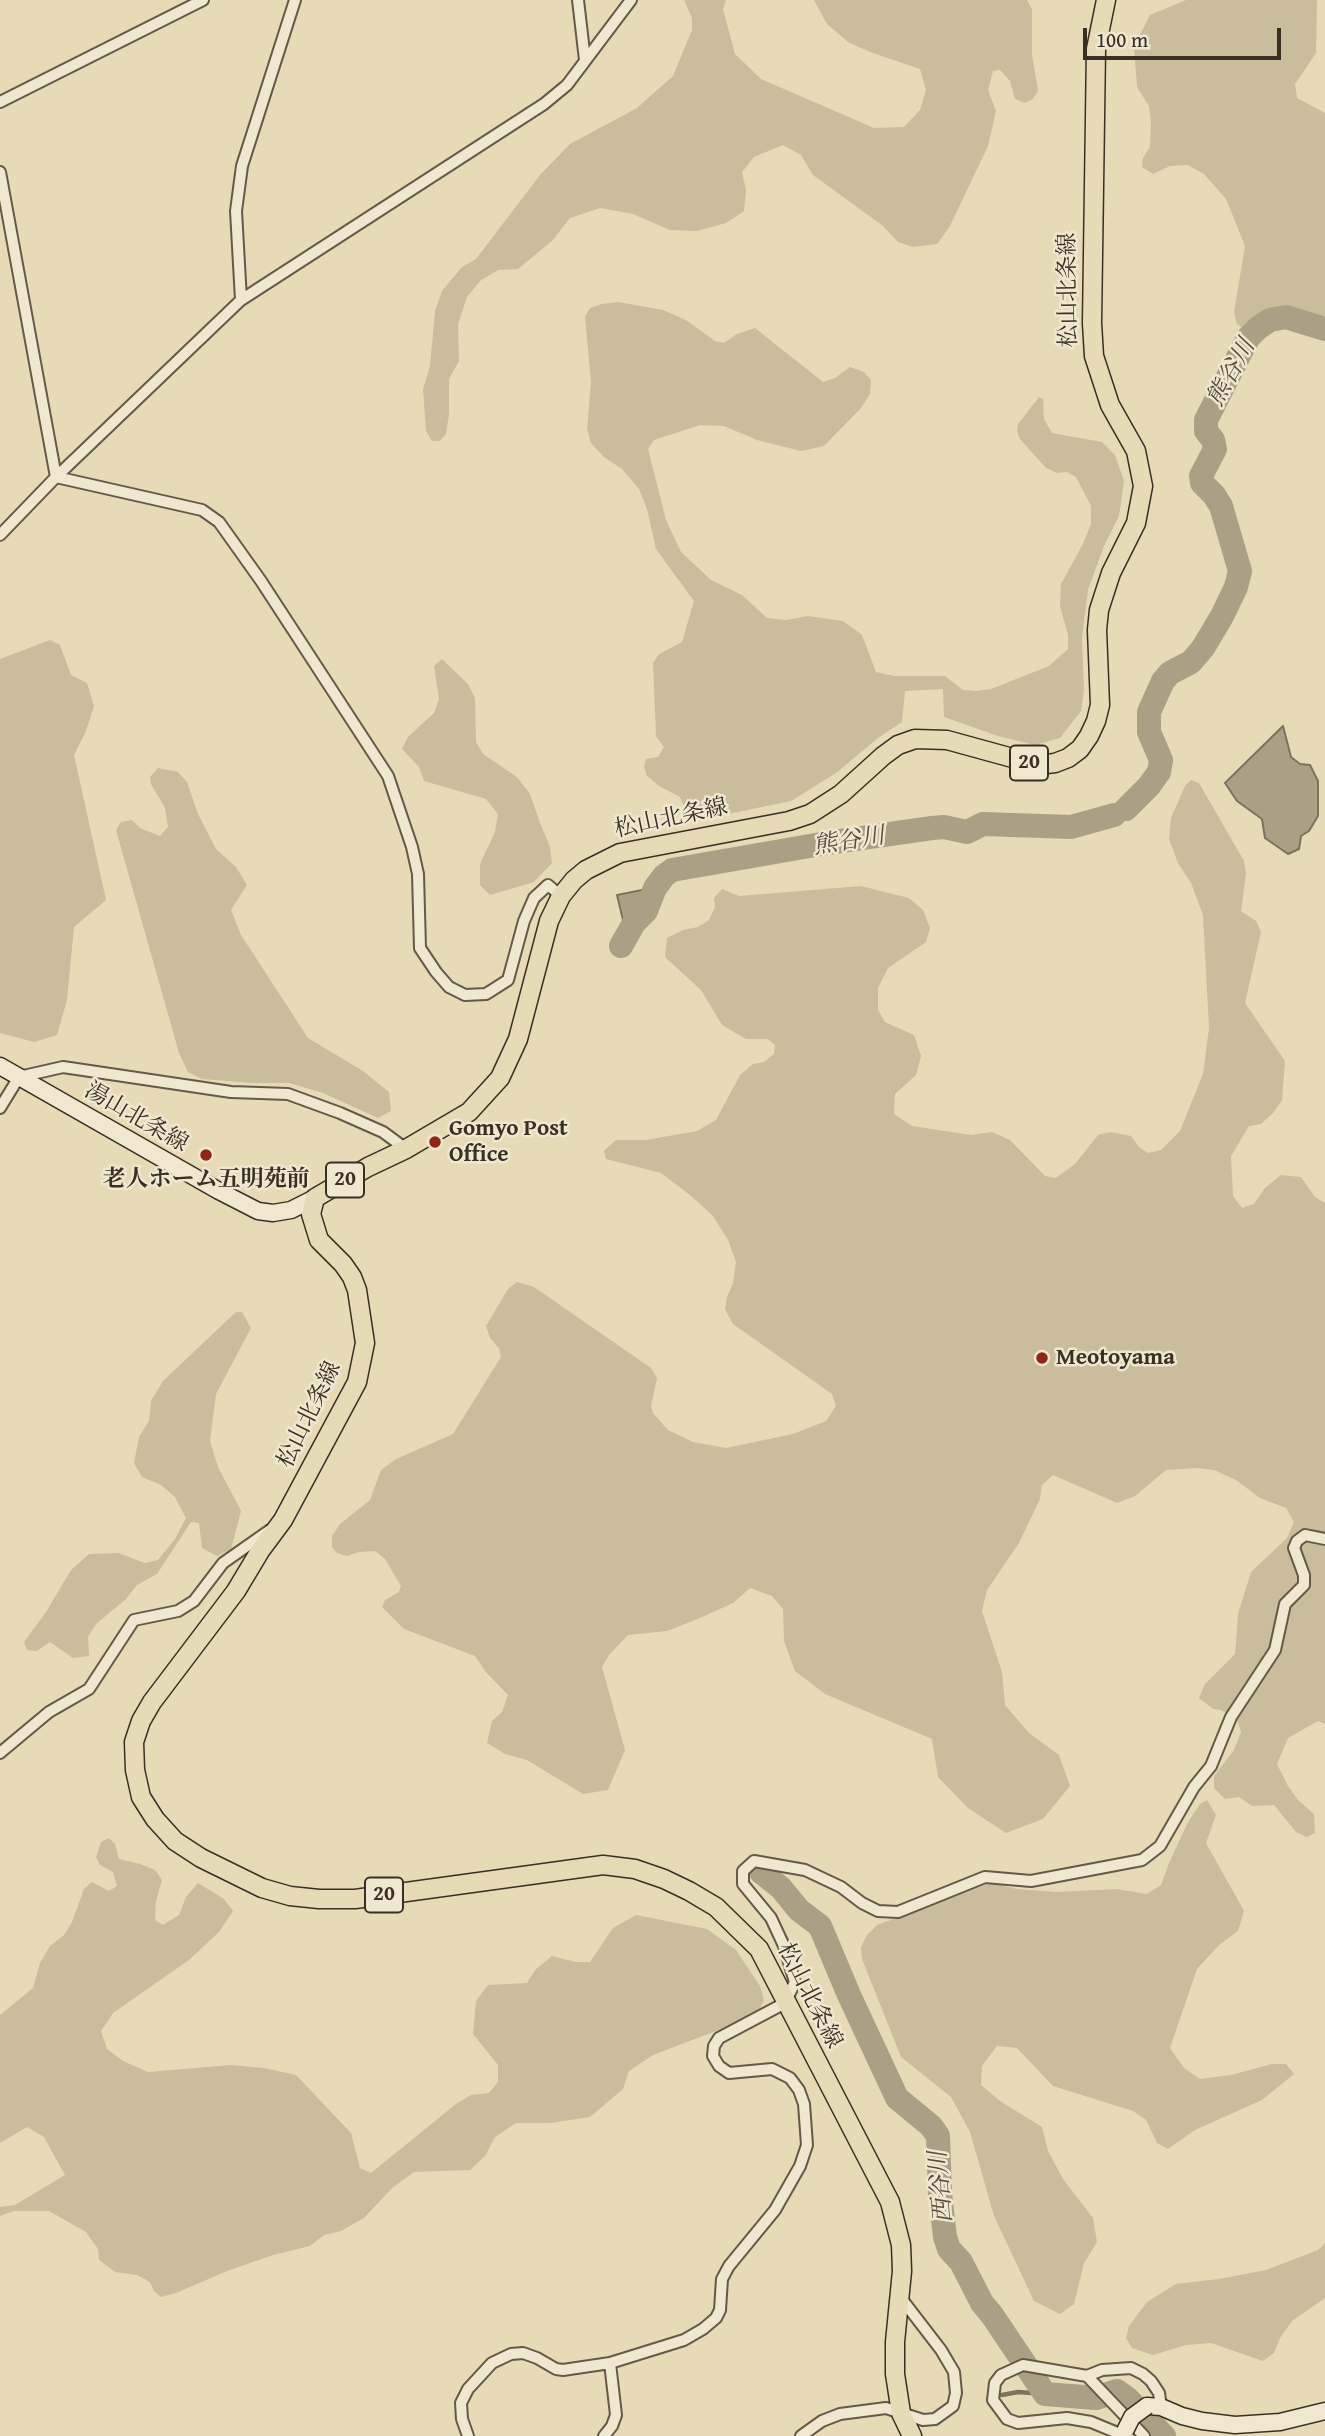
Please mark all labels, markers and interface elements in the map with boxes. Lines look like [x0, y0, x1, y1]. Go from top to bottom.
scale bar [1087, 14, 1285, 58]
text: 100 m [1096, 24, 1148, 55]
street label: 松山北条線 [1054, 232, 1084, 348]
water label: 熊谷川 [1202, 335, 1262, 411]
road number: 20 [1010, 746, 1048, 780]
street label: 松山北条線 [612, 794, 730, 844]
water label: 熊谷川 [811, 822, 887, 862]
street label: 湯山北条線 [79, 1077, 193, 1159]
place label: Gomyo Post Office [449, 1115, 568, 1169]
marker: Gomyo Post Office [427, 1134, 443, 1150]
marker: 老人ホーム五明苑前 [198, 1147, 214, 1163]
road number: 20 [326, 1162, 364, 1198]
place label: 老人ホーム五明苑前 [103, 1166, 309, 1194]
place label: Meotoyama [1056, 1344, 1175, 1372]
marker: Meotoyama [1034, 1350, 1050, 1366]
street label: 松山北条線 [272, 1357, 348, 1473]
road number: 20 [365, 1878, 403, 1912]
street label: 松山北条線 [771, 1939, 847, 2053]
water label: 西谷川 [925, 2150, 959, 2224]

